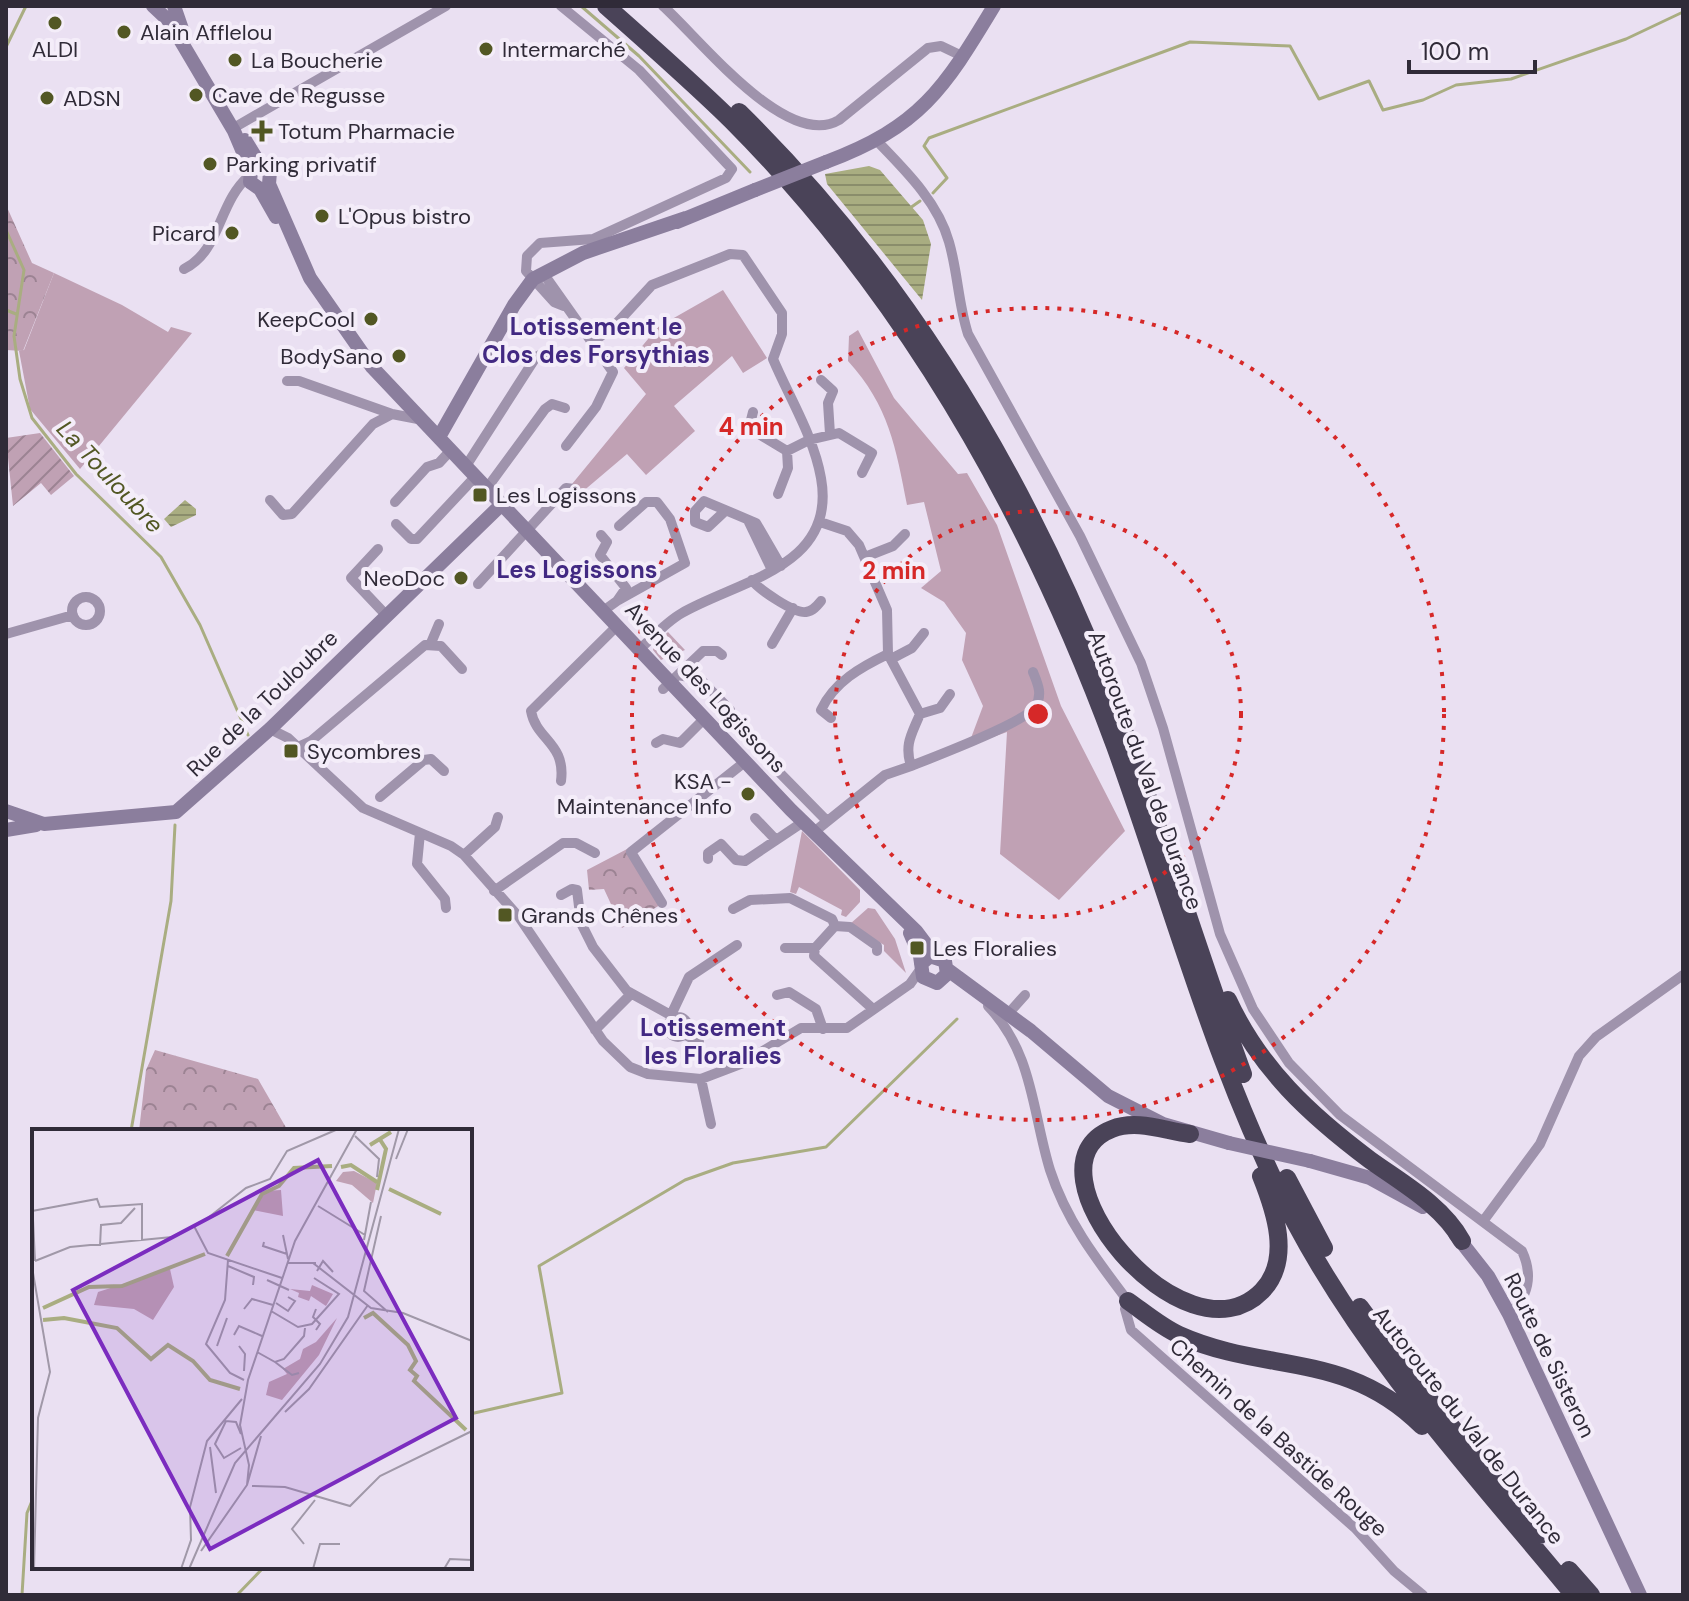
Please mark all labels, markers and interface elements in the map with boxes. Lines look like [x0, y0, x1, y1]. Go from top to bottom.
marker: ALDI [46, 14, 64, 32]
place label: Alain Afflelou [140, 18, 272, 47]
marker: Alain Afflelou [115, 23, 133, 41]
scale bar [1409, 24, 1535, 74]
place label: ALDI [32, 35, 78, 64]
place label: Intermarché [502, 35, 626, 64]
text: 100 m [1421, 36, 1489, 67]
marker: Intermarché [477, 40, 495, 58]
place label: La Boucherie [251, 46, 383, 75]
marker: La Boucherie [226, 51, 244, 69]
place label: Cave de Regusse [212, 81, 385, 110]
place label: ADSN [63, 84, 121, 113]
marker: Cave de Regusse [187, 86, 205, 104]
marker: ADSN [38, 89, 56, 107]
place label: Totum Pharmacie [278, 117, 455, 146]
marker: Totum Pharmacie [253, 122, 271, 140]
place label: Parking privatif [226, 150, 377, 179]
marker: Parking privatif [201, 155, 219, 173]
place label: L'Opus bistro [338, 202, 471, 231]
marker: L'Opus bistro [313, 207, 331, 225]
place label: Picard [152, 219, 216, 248]
marker: Picard [223, 224, 241, 242]
place label: KeepCool [257, 305, 355, 334]
marker: KeepCool [362, 310, 380, 328]
district label: Lotissement le Clos des Forsythias [482, 311, 710, 370]
place label: BodySano [280, 342, 383, 371]
marker: BodySano [390, 347, 408, 365]
text: 4 min [718, 411, 784, 442]
water label: La Touloubre [50, 414, 171, 540]
place label: Les Logissons [496, 481, 637, 510]
marker: Les Logissons [471, 486, 489, 504]
district label: Les Logissons [496, 554, 658, 585]
text: 2 min [862, 555, 926, 586]
place label: NeoDoc [363, 564, 445, 593]
marker: NeoDoc [452, 569, 470, 587]
street label: Avenue des Logissons [619, 596, 793, 779]
street label: Rue de la Touloubre [181, 624, 344, 783]
street label: Autoroute du Val de Durance [1082, 627, 1210, 914]
centre of rings [1024, 700, 1052, 728]
place label: Sycombres [307, 737, 421, 766]
marker: Sycombres [282, 742, 300, 760]
place label: KSA - Maintenance Info [557, 767, 732, 821]
marker: KSA - Maintenance Info [739, 785, 757, 803]
place label: Grands Chênes [521, 901, 678, 930]
marker: Grands Chênes [496, 906, 514, 924]
place label: Les Floralies [933, 934, 1057, 963]
marker: Les Floralies [908, 939, 926, 957]
district label: Lotissement les Floralies [640, 1012, 786, 1071]
inset map [32, 1129, 472, 1569]
street label: Route de Sisteron [1497, 1268, 1602, 1442]
street label: Autoroute du Val de Durance [1367, 1300, 1571, 1550]
street label: Chemin de la Bastide Rouge [1164, 1332, 1394, 1543]

